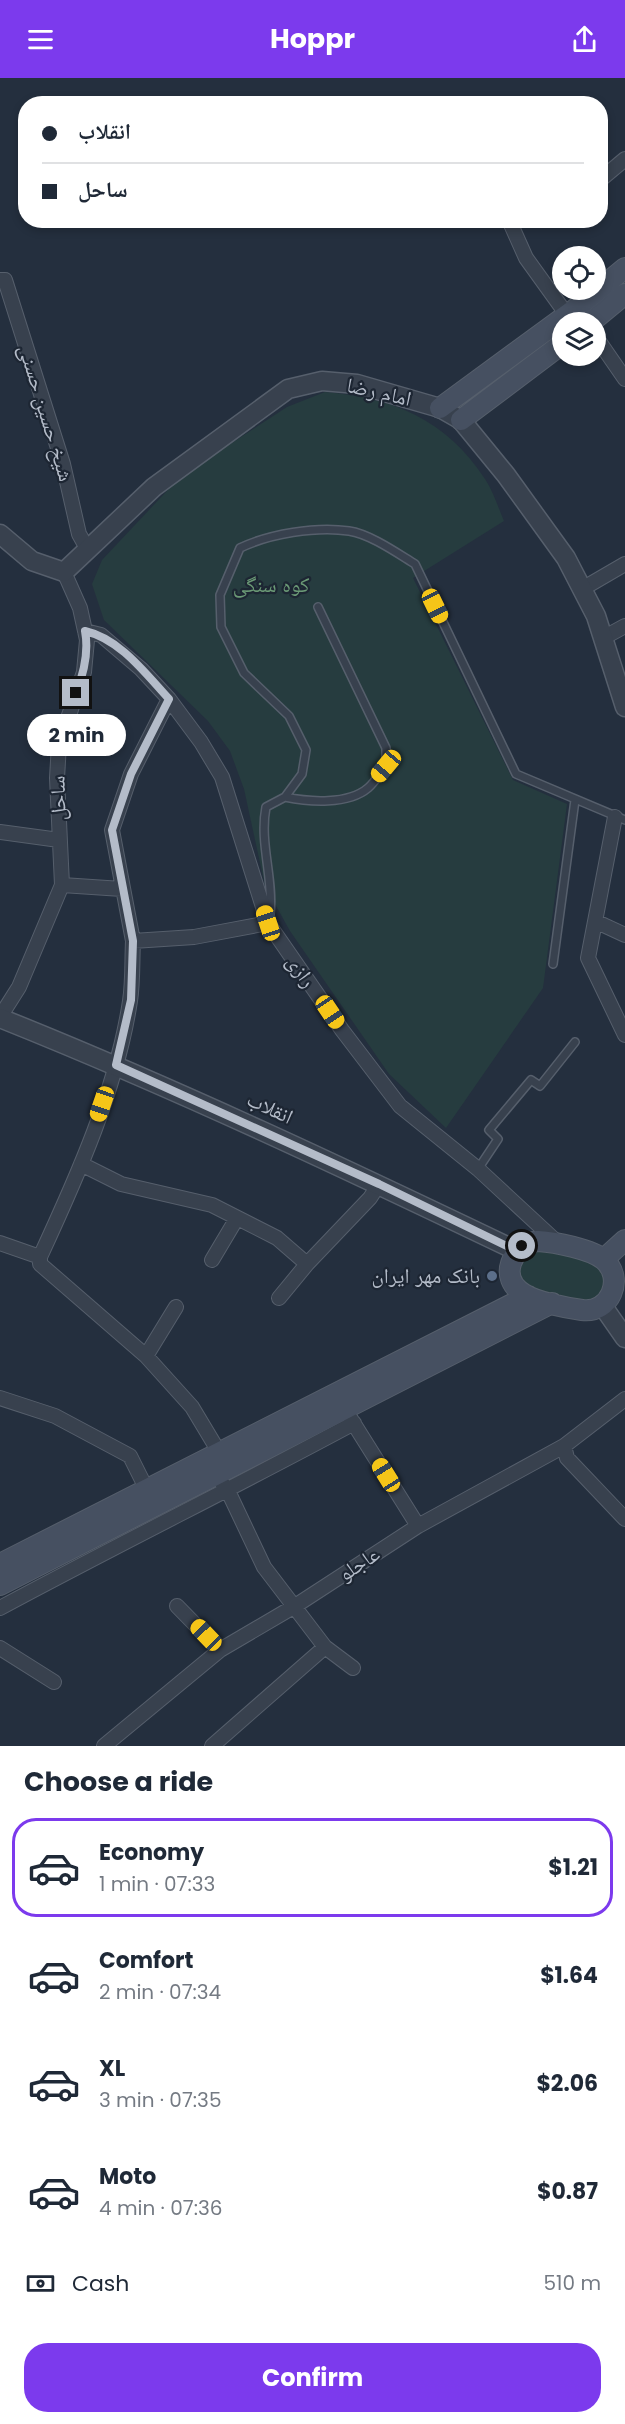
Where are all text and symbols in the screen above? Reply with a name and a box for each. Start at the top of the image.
text: Hoppr [270,20,355,57]
icon: menu [24,23,57,56]
icon: share [568,23,601,56]
text: انقلاب [78,116,131,147]
text: ساحل [78,174,128,205]
map controls [552,246,606,366]
button: locate [552,246,606,300]
button: layers [552,312,606,366]
street label: شیخ حسین حسنی [12,341,81,485]
street label: امام رضا [344,370,414,413]
park label: کوه سنگی [233,570,310,599]
car [419,586,451,626]
route end [62,679,89,706]
callout: 2 min [26,714,125,756]
text: 2 min [48,721,105,749]
car [368,746,404,786]
street label: ساحل [43,775,72,821]
car [254,903,282,943]
street label: رازی [280,948,323,993]
car [312,992,348,1032]
car [88,1084,116,1124]
street label: انقلاب [242,1084,298,1131]
route start [508,1232,535,1259]
place label: بانک مهر ایران [372,1261,480,1290]
marker: بانک مهر ایران [485,1269,499,1283]
car [369,1455,403,1495]
street label: عاجلو [332,1539,386,1588]
car [187,1616,225,1654]
text: Choose a ride [24,1763,213,1800]
text: Economy [99,1837,204,1868]
icon: car [27,1841,81,1895]
text: $1.21 [548,1852,598,1883]
text: 1 min · 07:33 [99,1870,215,1898]
text: Comfort [99,1945,193,1976]
icon: car [27,1949,81,2003]
text: $1.64 [540,1960,598,1991]
text: 2 min · 07:34 [99,1978,221,2006]
text: XL [99,2053,125,2084]
icon: car [27,2057,81,2111]
text: $2.06 [536,2068,598,2099]
text: 3 min · 07:35 [99,2086,221,2114]
text: Moto [99,2161,156,2192]
icon: car [27,2165,81,2219]
text: $0.87 [537,2176,598,2207]
text: 4 min · 07:36 [99,2194,222,2222]
icon: cash [24,2267,57,2300]
text: Cash [72,2268,129,2299]
text: 510 m [544,2269,601,2297]
button: Confirm [24,2343,601,2412]

